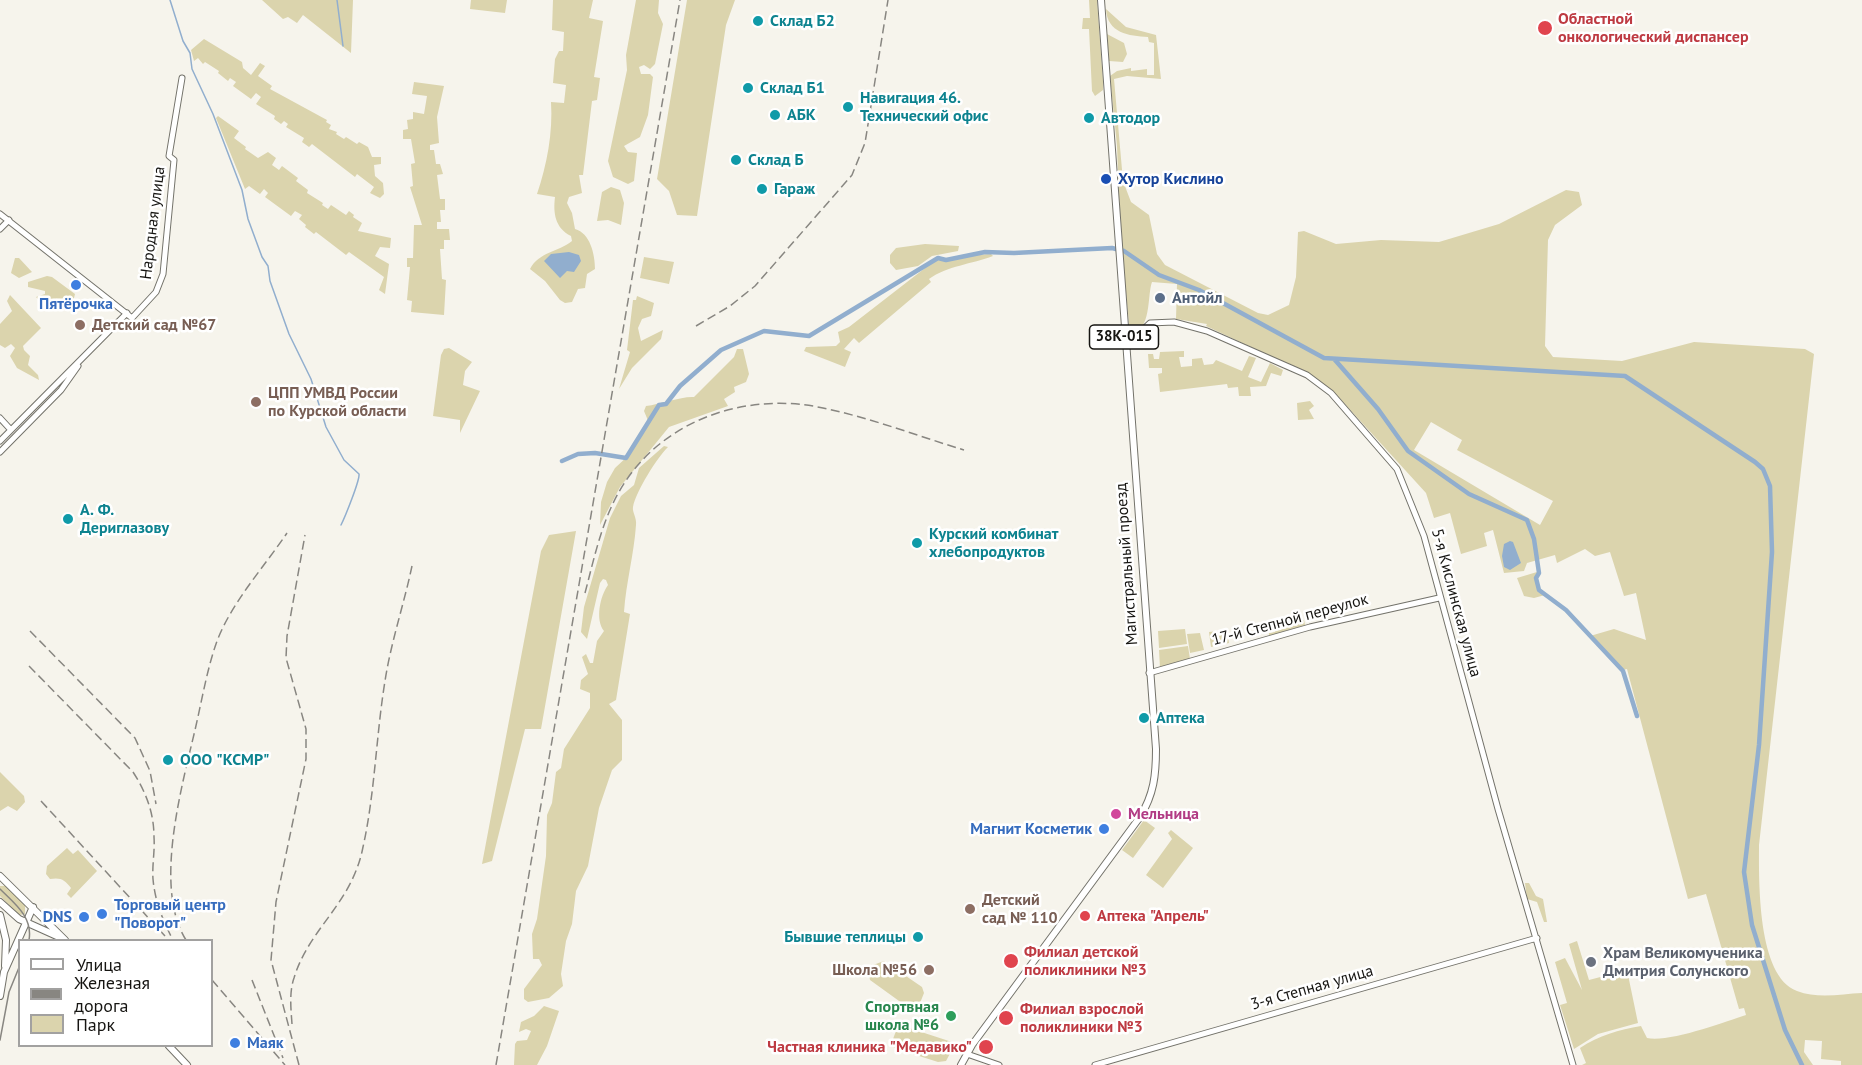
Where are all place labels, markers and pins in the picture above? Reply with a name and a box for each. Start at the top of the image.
place label: Областной онкологический диспансер [1558,9,1749,47]
place label: Склад Б2 [770,11,835,31]
marker: Склад Б2 [751,14,765,28]
marker: Областной онкологический диспансер [1536,19,1554,37]
place label: Склад Б1 [760,78,825,98]
marker: Склад Б1 [741,81,755,95]
place label: Навигация 46. Технический офис [860,88,989,126]
marker: Навигация 46. Технический офис [841,100,855,114]
place label: АБК [787,105,816,125]
marker: АБК [768,108,782,122]
place label: Автодор [1101,108,1160,128]
marker: Автодор [1082,111,1096,125]
place label: Склад Б [748,150,804,170]
marker: Склад Б [729,153,743,167]
place label: Хутор Кислино [1118,169,1224,189]
marker: Хутор Кислино [1099,172,1113,186]
place label: Гараж [774,179,815,199]
marker: Гараж [755,182,769,196]
marker: Пятёрочка [69,278,83,292]
place label: Антойл [1172,288,1222,308]
marker: Антойл [1153,291,1167,305]
place label: Пятёрочка [39,294,113,314]
place label: Детский сад №67 [92,315,216,335]
marker: Детский сад №67 [73,318,87,332]
place label: ЦПП УМВД России по Курской области [268,383,407,421]
marker: ЦПП УМВД России по Курской области [249,395,263,409]
place label: А. Ф. Дериглазову [80,500,169,538]
marker: А. Ф. Дериглазову [61,512,75,526]
place label: Курский комбинат хлебопродуктов [929,524,1058,562]
marker: Курский комбинат хлебопродуктов [910,536,924,550]
place label: Аптека [1156,708,1205,728]
marker: Аптека [1137,711,1151,725]
place label: ООО "КСМР" [180,750,269,770]
marker: ООО "КСМР" [161,753,175,767]
place label: Мельница [1128,804,1199,824]
marker: Мельница [1109,807,1123,821]
place label: Магнит Косметик [970,819,1092,839]
marker: Магнит Косметик [1097,822,1111,836]
place label: Детский сад № 110 [982,890,1058,928]
place label: Торговый центр "Поворот" [114,895,226,933]
marker: Детский сад № 110 [963,902,977,916]
place label: Аптека "Апрель" [1097,906,1209,926]
place label: DNS [43,907,72,927]
marker: Торговый центр "Поворот" [95,907,109,921]
marker: Аптека "Апрель" [1078,909,1092,923]
marker: DNS [77,910,91,924]
place label: Бывшие теплицы [784,927,906,947]
marker: Бывшие теплицы [911,930,925,944]
place label: Филиал детской поликлиники №3 [1024,942,1147,980]
place label: Храм Великомученика Дмитрия Солунского [1603,943,1763,981]
marker: Филиал детской поликлиники №3 [1002,952,1020,970]
marker: Храм Великомученика Дмитрия Солунского [1584,955,1598,969]
place label: Школа №56 [832,960,917,980]
marker: Школа №56 [922,963,936,977]
place label: Спортвная школа №6 [865,997,939,1035]
place label: Филиал взрослой поликлиники №3 [1020,999,1144,1037]
marker: Спортвная школа №6 [944,1009,958,1023]
marker: Филиал взрослой поликлиники №3 [997,1009,1015,1027]
place label: Маяк [247,1033,284,1053]
marker: Маяк [228,1036,242,1050]
place label: Частная клиника "Медавико" [767,1037,972,1057]
marker: Частная клиника "Медавико" [977,1038,995,1056]

